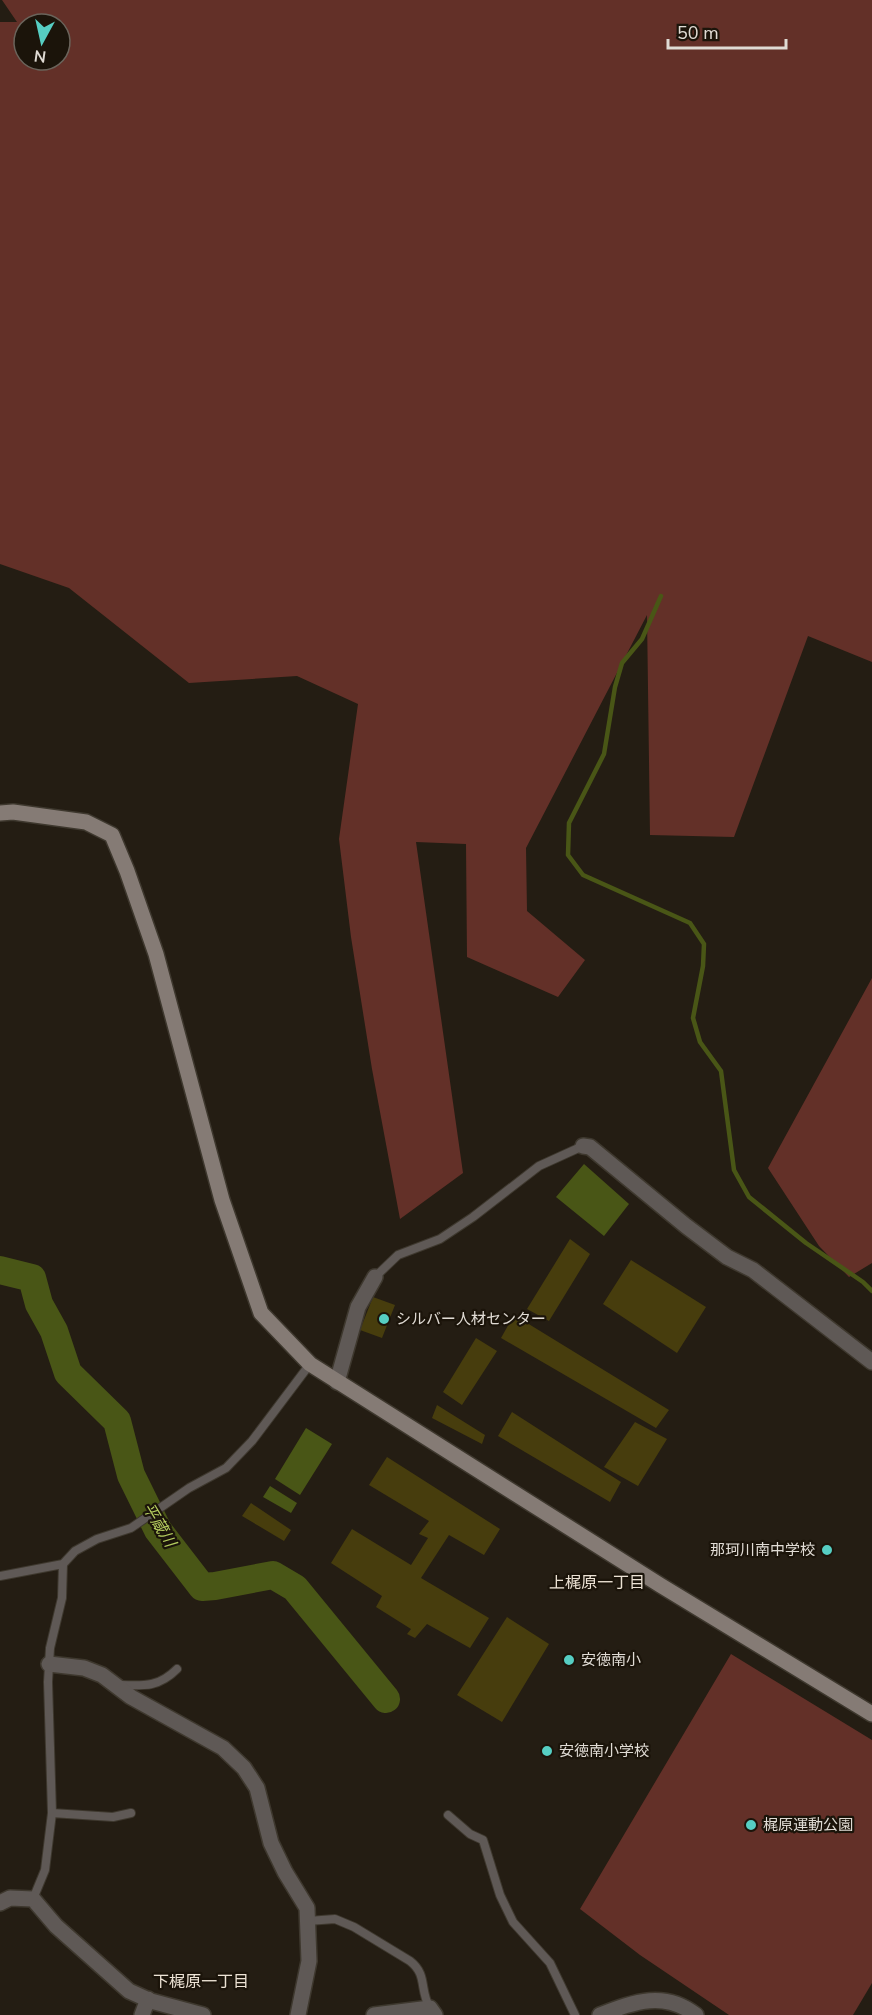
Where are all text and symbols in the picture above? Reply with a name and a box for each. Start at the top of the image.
north arrow [12,12,72,72]
scale bar [668,12,786,50]
text: 50 m [677,21,719,45]
text: N [33,44,48,68]
place label: シルバー人材センター [396,1309,546,1329]
marker: シルバー人材センター [377,1312,391,1326]
water label: 平蔵川 [137,1499,182,1553]
place label: 那珂川南中学校 [710,1540,815,1560]
marker: 那珂川南中学校 [820,1543,834,1557]
district label: 上梶原一丁目 [549,1572,645,1594]
place label: 安徳南小 [581,1650,641,1670]
marker: 安徳南小 [562,1653,576,1667]
place label: 安徳南小学校 [559,1741,649,1761]
marker: 安徳南小学校 [540,1744,554,1758]
place label: 梶原運動公園 [763,1815,853,1835]
marker: 梶原運動公園 [744,1818,758,1832]
district label: 下梶原一丁目 [153,1971,249,1993]

